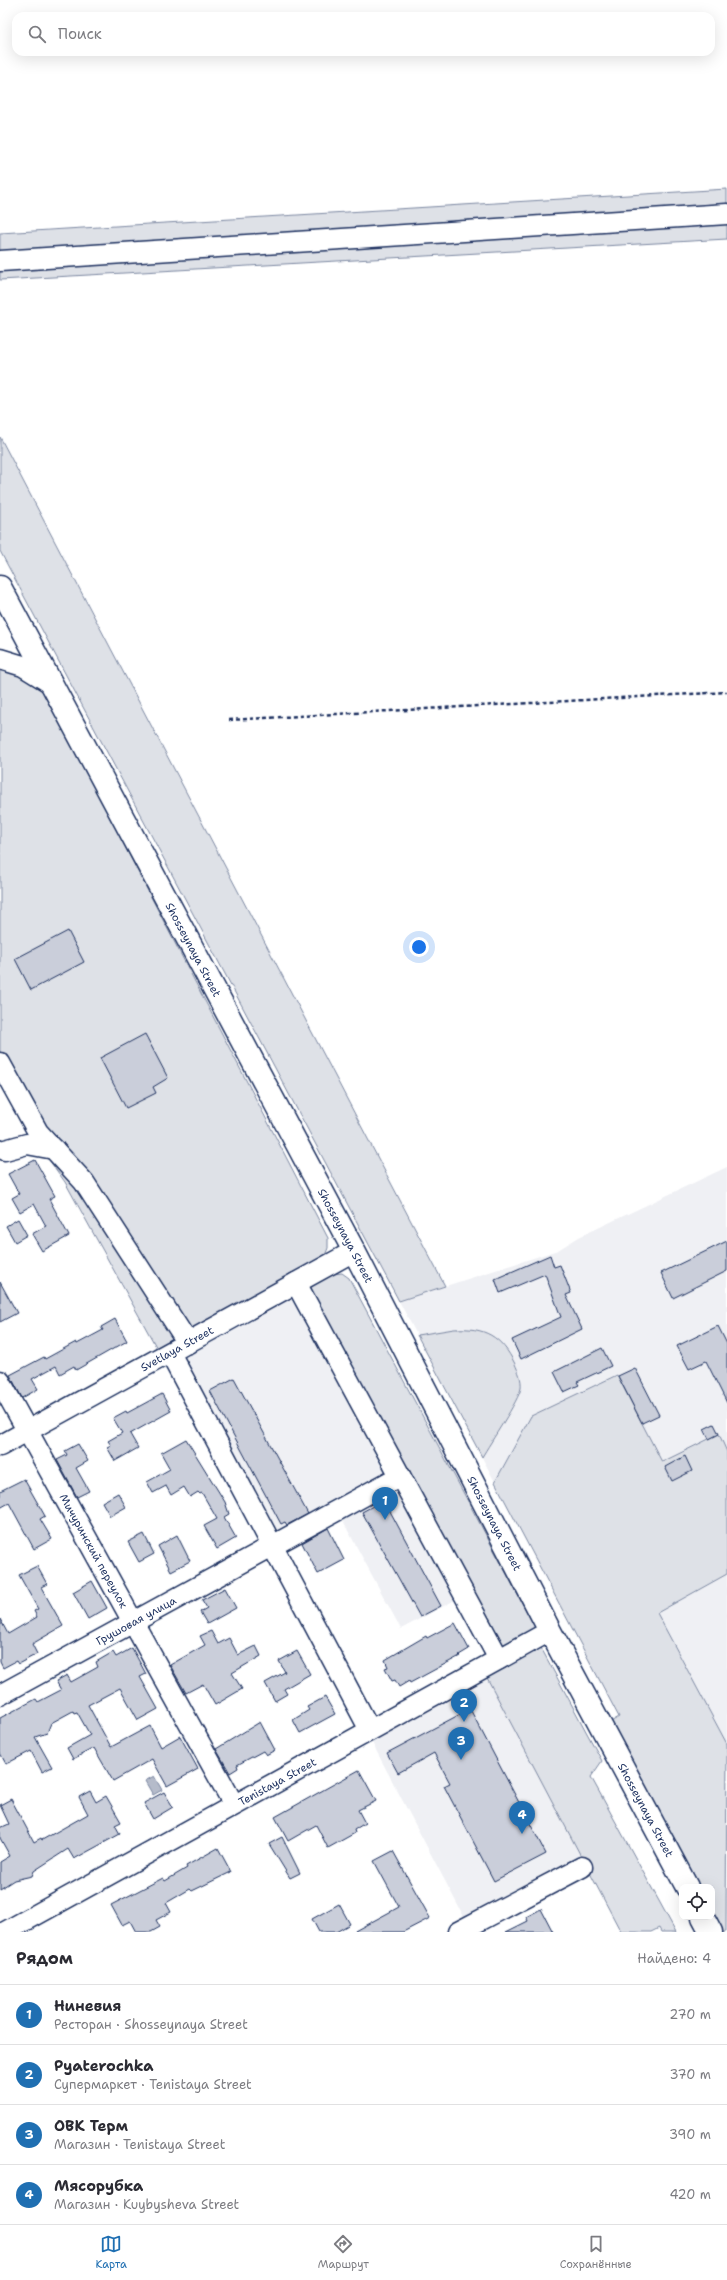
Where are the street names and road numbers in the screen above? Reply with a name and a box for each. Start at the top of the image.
street label: Shosseynaya Street [162,900,225,1000]
street label: Shosseynaya Street [315,1186,377,1286]
street label: Svetlaya Street [138,1322,216,1375]
street label: Shosseynaya Street [464,1473,525,1574]
street label: Мичуринский переулок [56,1491,131,1611]
street label: Грушовая улица [93,1593,179,1649]
street label: Tenistaya Street [236,1754,319,1809]
street label: Shosseynaya Street [614,1760,677,1860]

